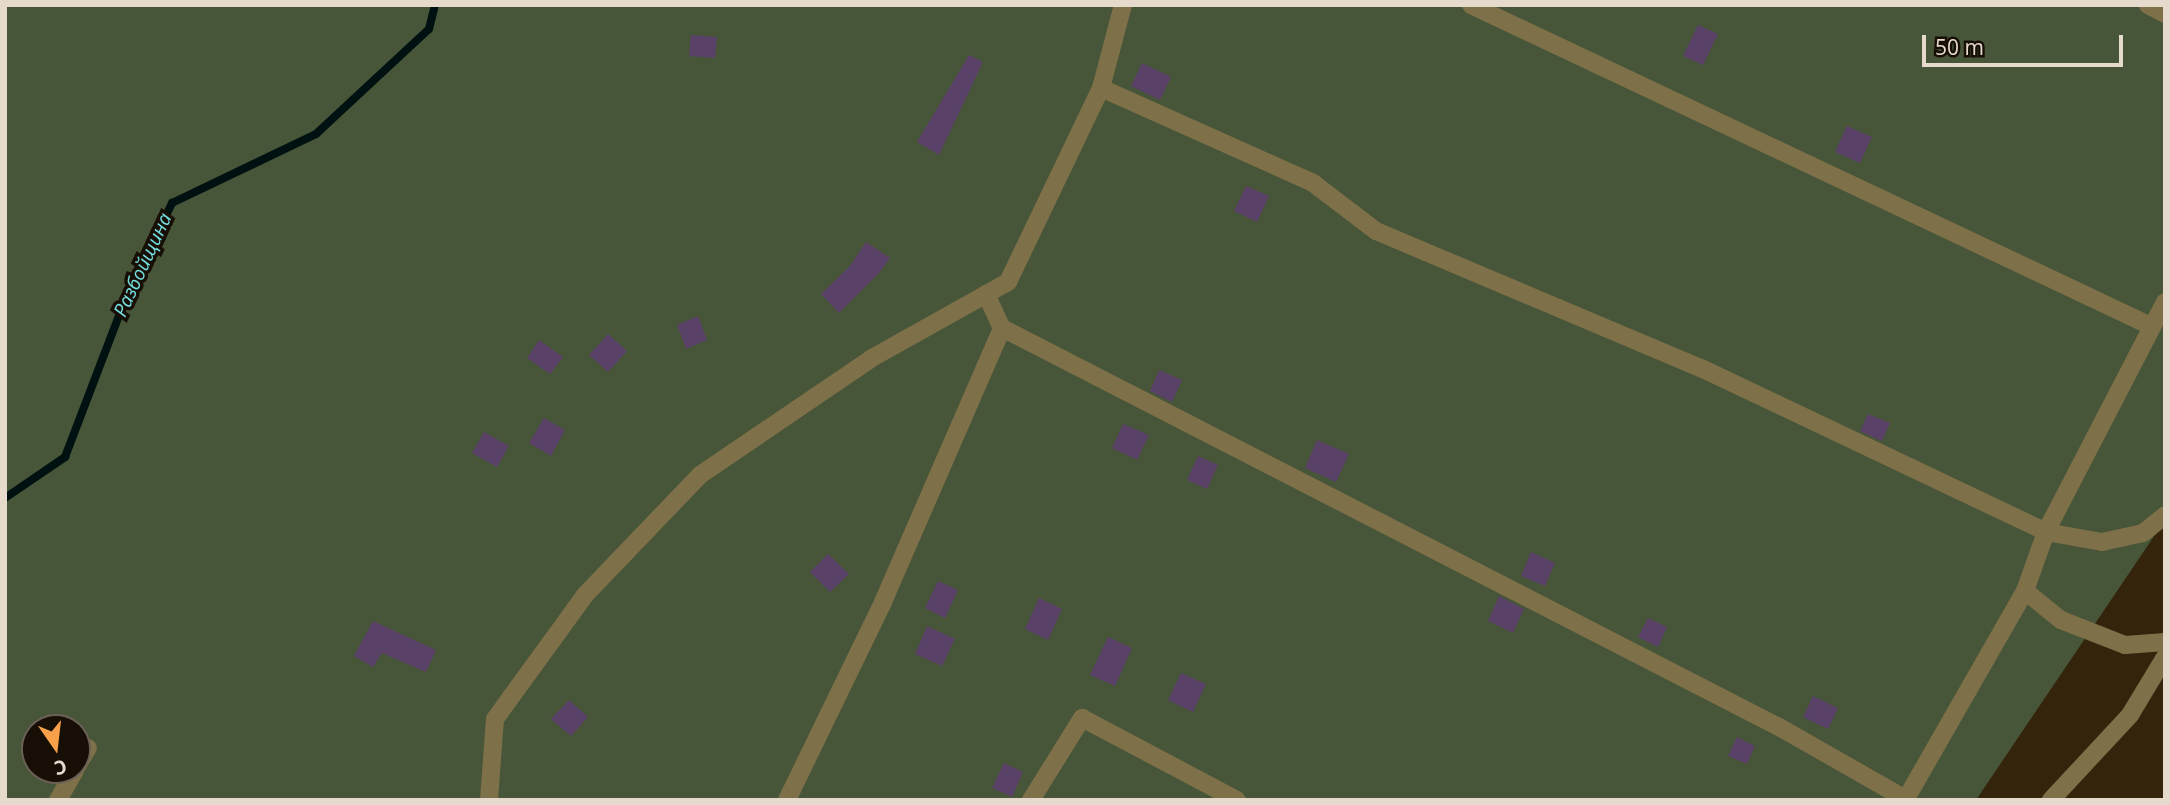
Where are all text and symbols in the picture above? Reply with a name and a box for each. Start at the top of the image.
scale bar [1925,21,2126,65]
text: 50 m [1935,33,1984,61]
water label: Разбойщина [109,210,177,320]
north arrow [21,714,91,784]
text: С [52,753,70,782]

